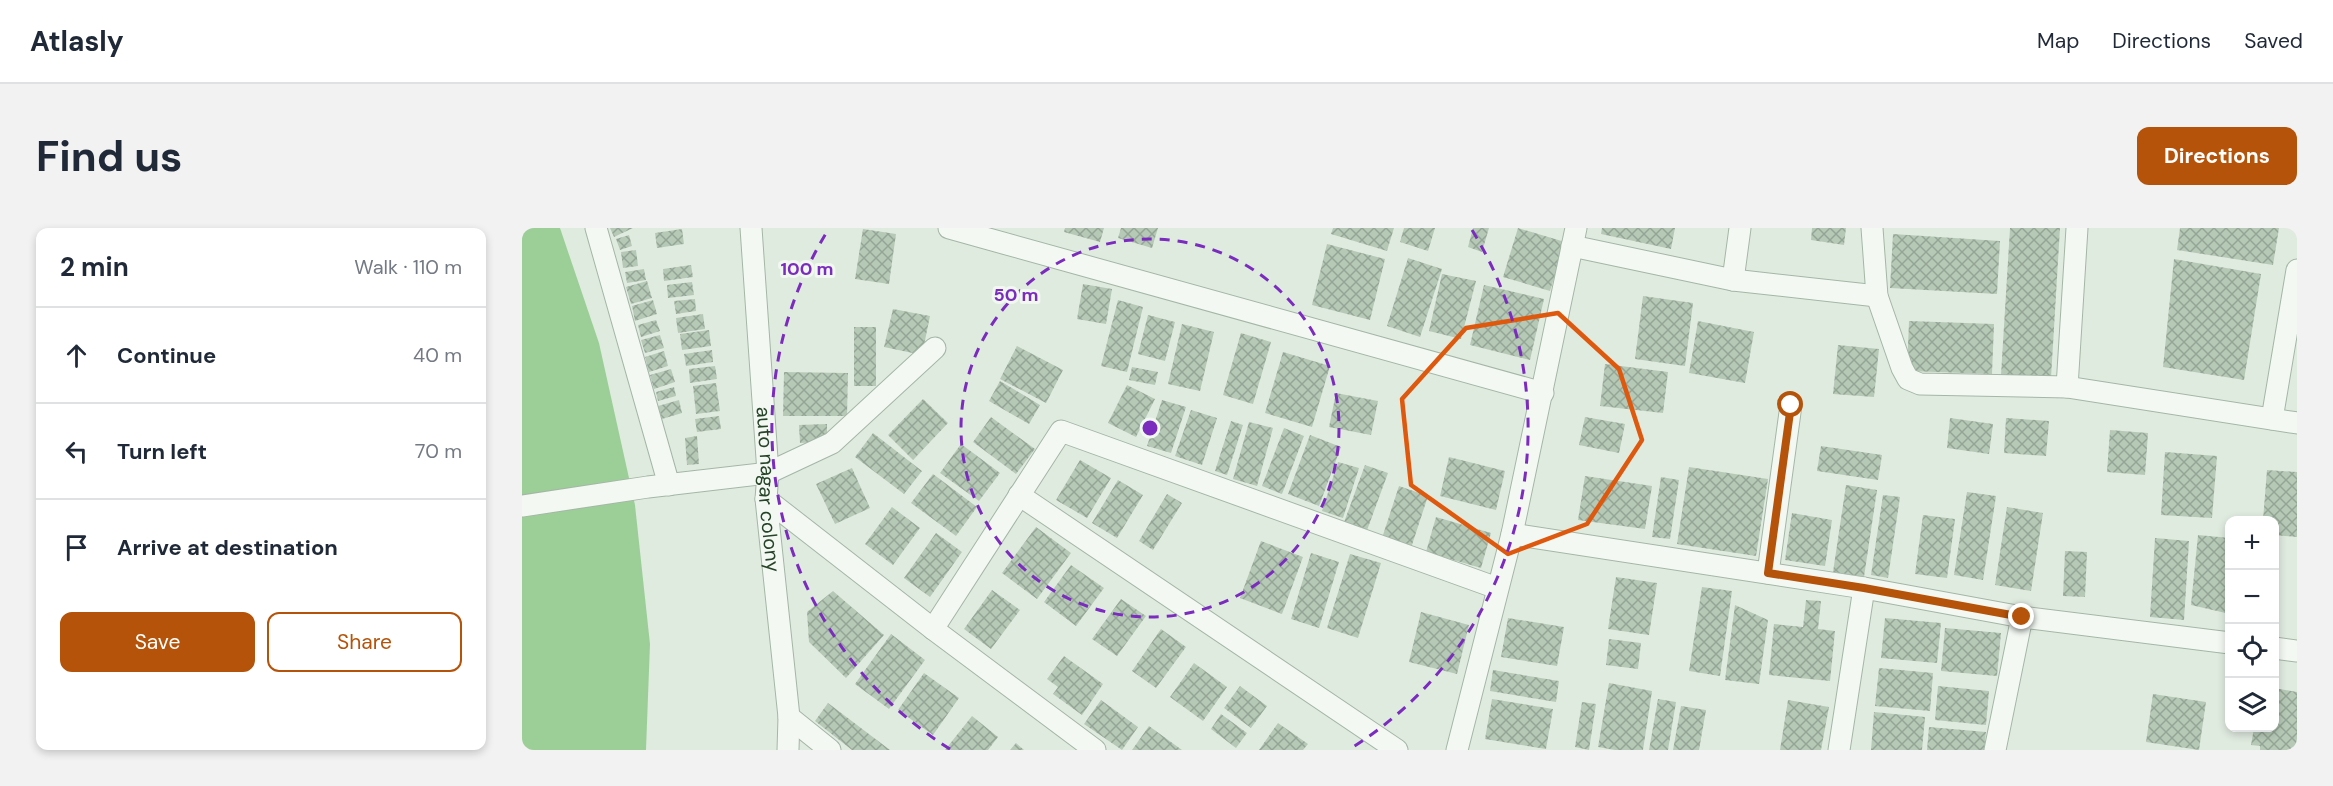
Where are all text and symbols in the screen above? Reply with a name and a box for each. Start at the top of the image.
text: Atlasly [30,23,124,60]
text: Map [2037,27,2079,55]
text: Directions [2112,27,2211,55]
text: Saved [2244,27,2303,55]
button: Directions [2137,127,2297,185]
text: Find us [36,129,182,184]
text: 2 min [60,250,129,284]
text: Walk · 110 m [354,254,462,280]
text: 100 m [780,257,834,281]
text: 50 m [993,283,1039,307]
icon: ahead [60,339,93,372]
text: Continue [117,341,216,370]
text: 40 m [413,342,462,368]
route start [1777,391,1803,417]
street label: auto nagar colony [750,406,787,573]
centre of rings [1140,418,1160,438]
icon: left [60,435,93,468]
text: Turn left [117,437,207,466]
text: 70 m [415,438,462,464]
map controls [2225,516,2279,732]
button: + [2225,516,2279,570]
icon: arrive [60,531,93,564]
text: Arrive at destination [117,533,338,562]
button: − [2225,570,2279,624]
route end [2008,603,2034,629]
button: Save [60,612,255,672]
button: Share [267,612,462,672]
button: locate [2225,624,2279,678]
button: layers [2225,678,2279,732]

